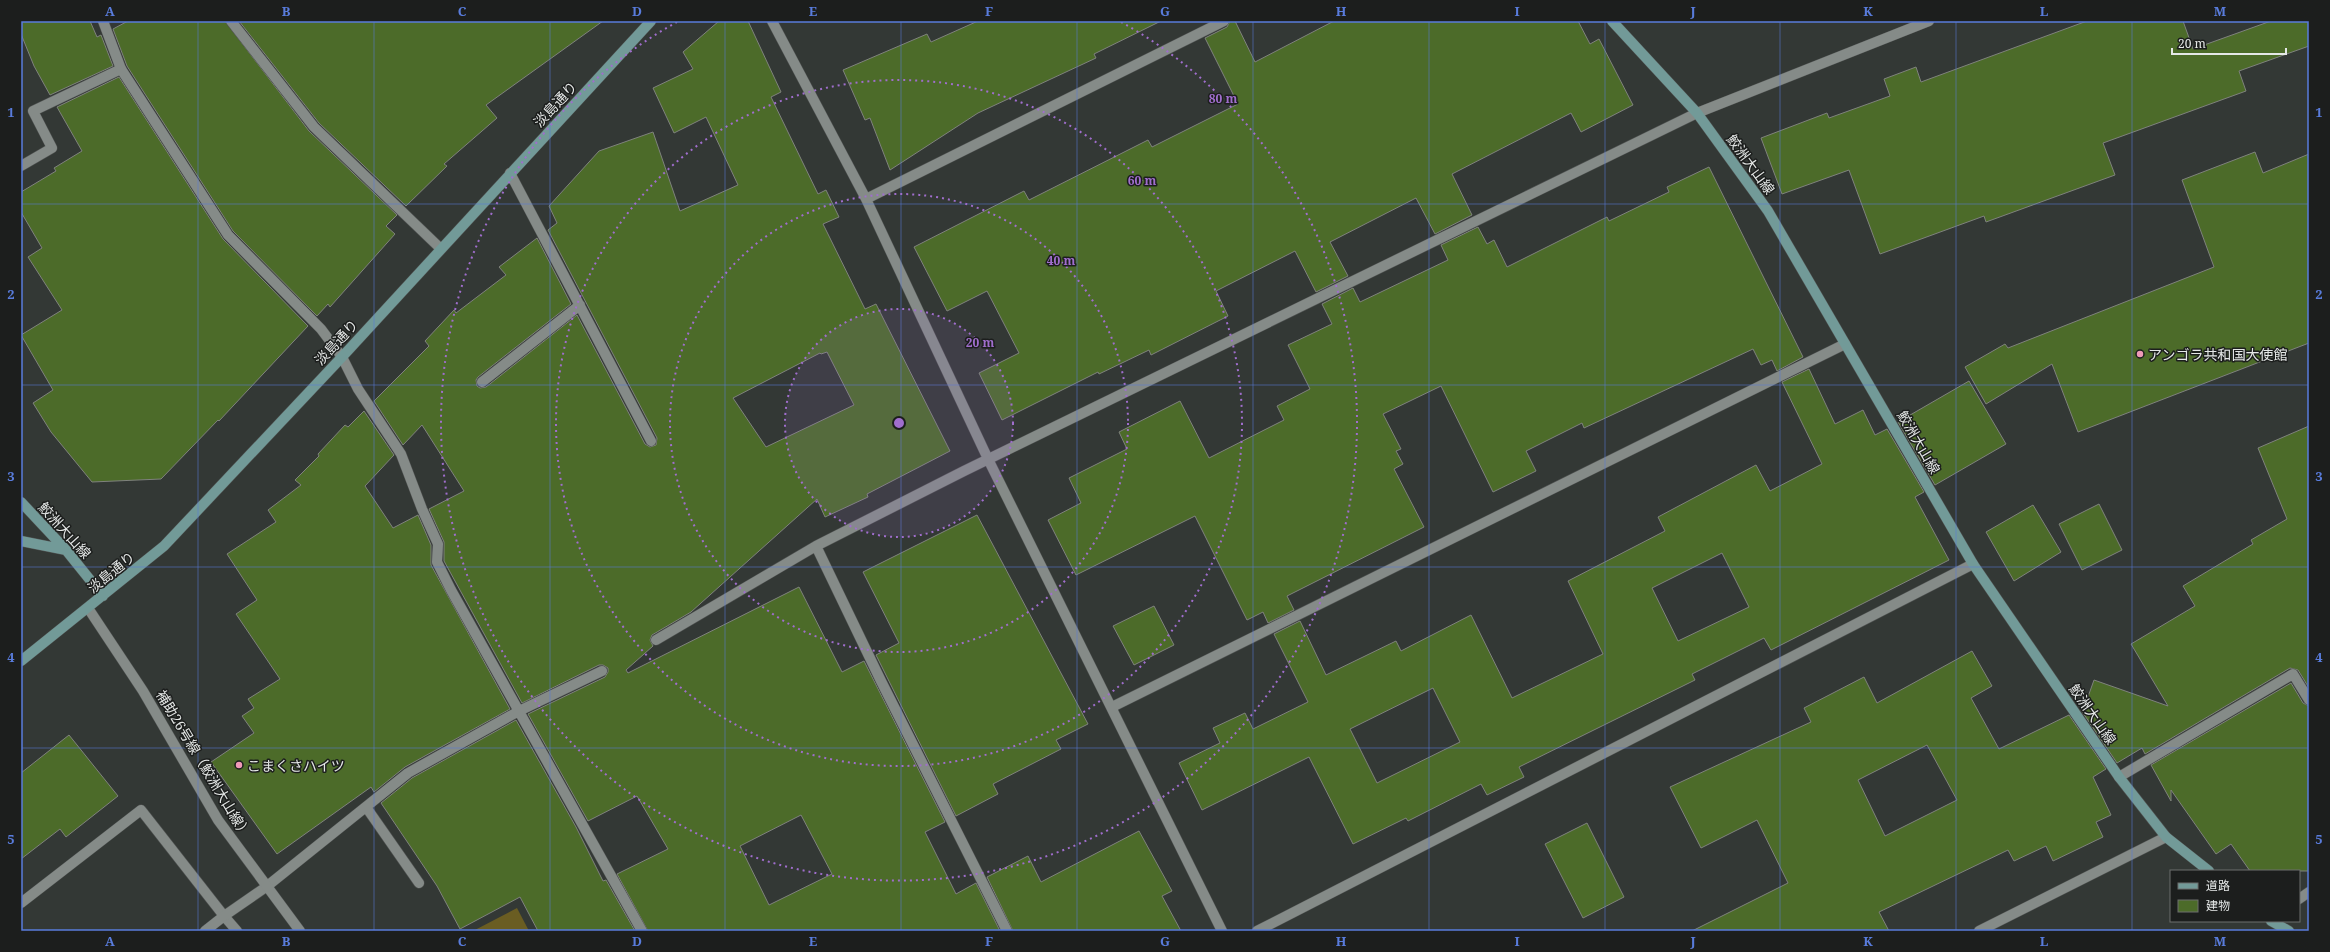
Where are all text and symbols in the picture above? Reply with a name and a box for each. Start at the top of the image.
text: A [105,2,115,20]
text: B [282,2,291,20]
text: C [458,2,467,20]
text: D [632,2,642,20]
text: E [809,2,818,20]
text: F [985,2,993,20]
text: G [1160,2,1170,20]
text: H [1336,2,1347,20]
text: I [1514,2,1520,20]
text: J [1689,2,1696,20]
text: K [1863,2,1873,20]
text: L [2040,2,2049,20]
text: M [2214,2,2227,20]
scale bar [2172,30,2286,56]
text: 20 m [2178,35,2206,52]
street label: 淡島通り [529,77,581,131]
text: 80 m [1209,90,1237,107]
text: 1 [7,103,15,121]
text: 1 [2315,103,2323,121]
street label: 鮫洲大山線 [1723,130,1779,198]
text: 60 m [1128,172,1156,189]
text: 40 m [1047,252,1075,269]
text: 2 [7,285,15,303]
text: 2 [2315,285,2323,303]
street label: 淡島通り [310,315,362,369]
text: 20 m [966,334,994,351]
place label: アンゴラ共和国大使館 [2148,345,2287,364]
marker: アンゴラ共和国大使館 [2135,349,2145,359]
street label: 鮫洲大山線 [1893,407,1945,477]
centre of rings [892,416,906,430]
text: 3 [7,467,15,485]
text: 3 [2315,467,2323,485]
street label: 鮫洲大山線 [35,498,95,562]
street label: 淡島通り [83,547,139,597]
text: 4 [7,648,15,666]
text: 4 [2315,648,2323,666]
street label: 鮫洲大山線 [2065,680,2121,748]
street label: 補助26号線（鮫洲大山線） [152,686,256,842]
place label: こまくさハイツ [247,756,345,775]
marker: こまくさハイツ [234,760,244,770]
text: 5 [7,830,15,848]
text: 5 [2315,830,2323,848]
legend [2170,870,2300,922]
text: 道路 [2206,877,2230,894]
text: 建物 [2206,897,2230,914]
text: A [105,932,115,950]
text: B [282,932,291,950]
text: C [458,932,467,950]
text: D [632,932,642,950]
text: E [809,932,818,950]
text: F [985,932,993,950]
text: G [1160,932,1170,950]
text: H [1336,932,1347,950]
text: I [1514,932,1520,950]
text: J [1689,932,1696,950]
text: K [1863,932,1873,950]
text: L [2040,932,2049,950]
text: M [2214,932,2227,950]

